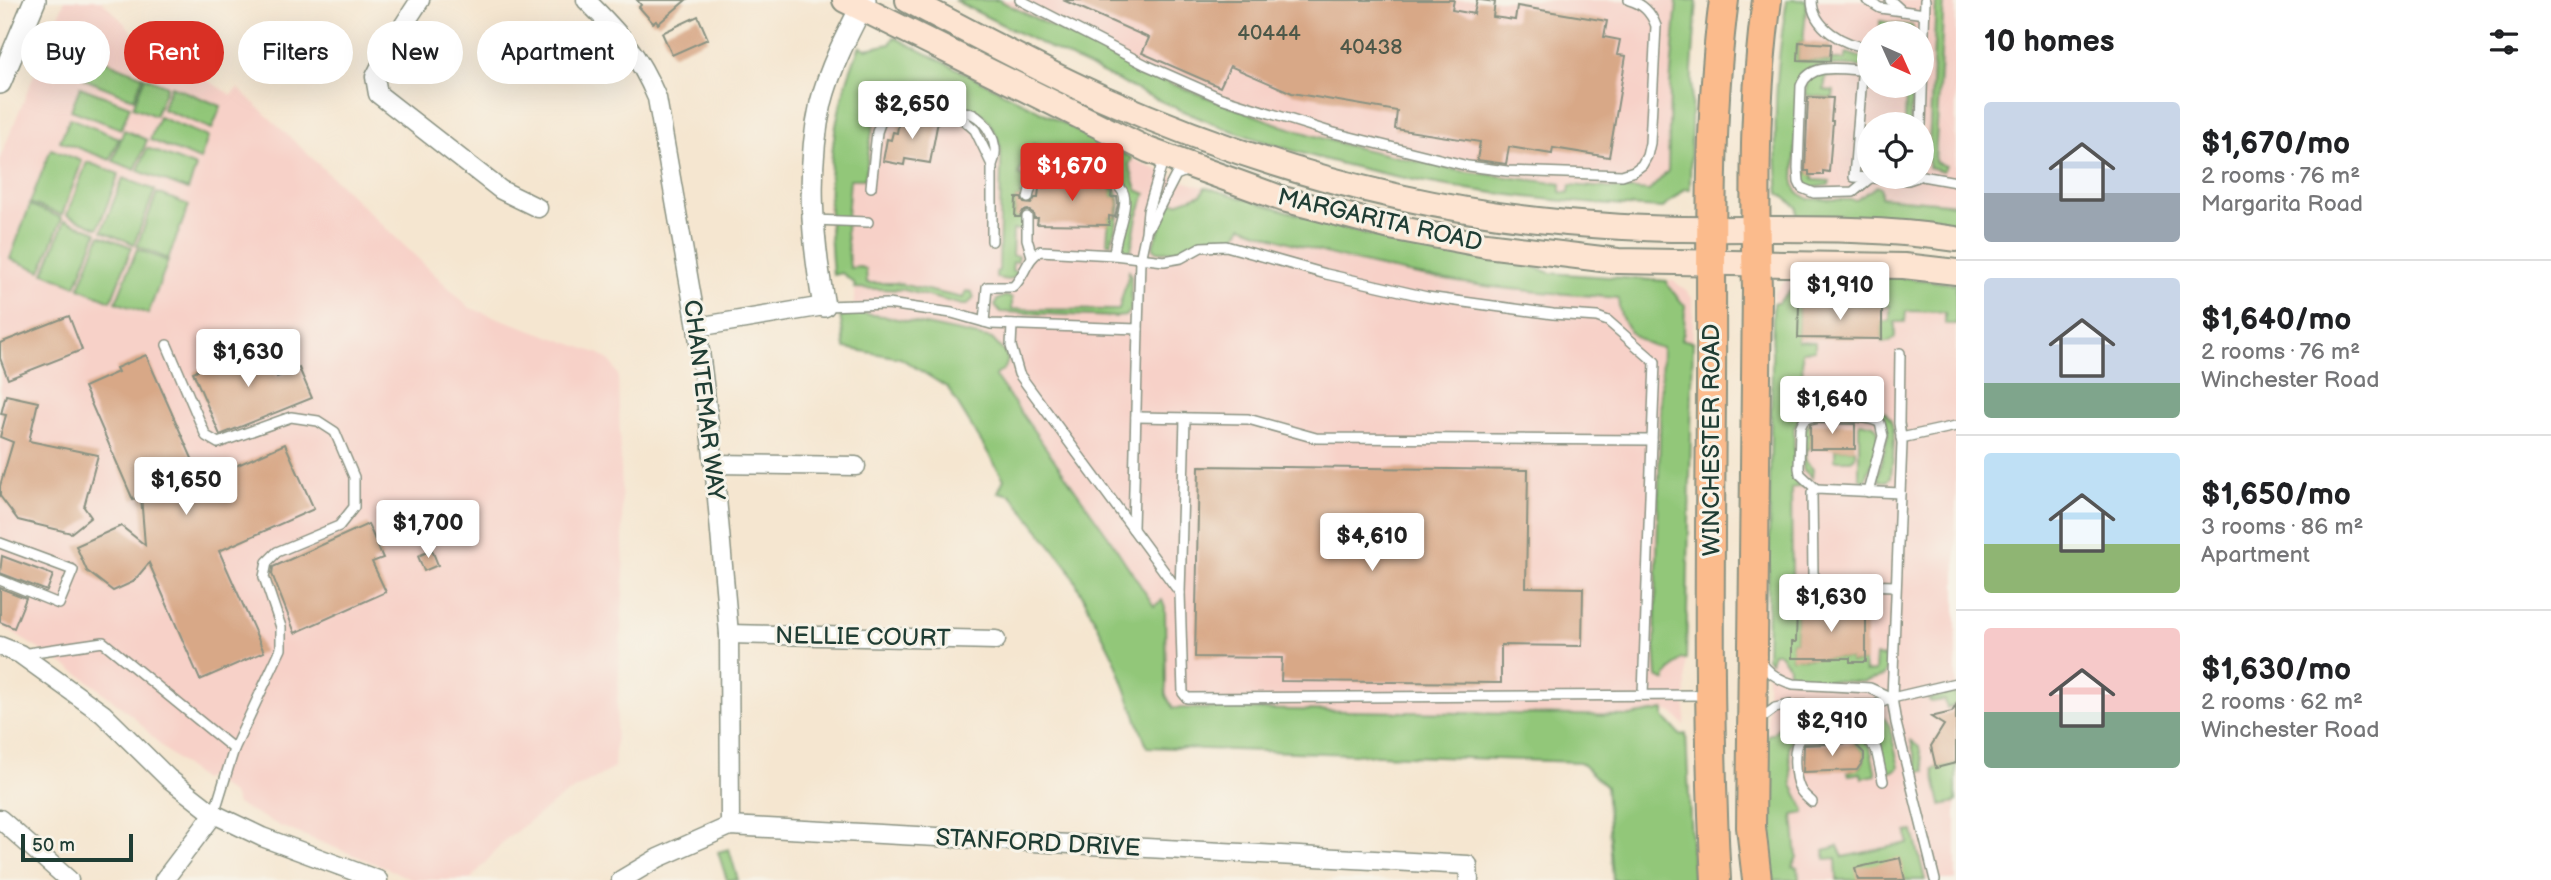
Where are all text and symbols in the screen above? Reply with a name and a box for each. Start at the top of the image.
chip: Buy [21,21,110,84]
chip: Rent [124,21,224,84]
chip: Filters [238,21,353,84]
chip: New [367,21,463,84]
chip: Apartment [477,21,638,84]
house number: 40444 [1237,21,1301,46]
north arrow [1857,21,1934,98]
map controls [1857,21,1934,189]
icon: filters [2485,23,2523,61]
text: 10 homes [1984,24,2115,60]
house number: 40438 [1339,35,1403,60]
pin: $2,650 [855,82,969,141]
text: $2,650 [874,90,950,118]
button: locate [1857,112,1934,189]
text: $1,670/mo [2201,126,2350,162]
icon: home [2040,130,2124,214]
pin: $1,670 [1015,144,1129,203]
text: $1,670 [1037,152,1107,180]
text: 2 rooms · 76 m² [2201,162,2360,190]
street label: MARGARITA ROAD [1275,182,1485,258]
text: Margarita Road [2201,190,2363,218]
pin: $1,910 [1783,262,1897,322]
text: $1,910 [1806,271,1874,299]
street label: CHANTEMAR WAY [677,298,731,503]
text: $1,640/mo [2201,302,2351,338]
icon: home [2040,306,2124,390]
street label: WINCHESTER ROAD [1697,324,1726,556]
pin: $1,630 [191,330,305,389]
text: $1,630 [212,338,284,366]
text: 2 rooms · 76 m² [2201,338,2360,366]
text: Winchester Road [2201,366,2379,394]
pin: $1,640 [1775,376,1889,436]
text: $1,640 [1796,385,1868,413]
pin: $1,650 [129,458,243,517]
text: $1,650 [150,466,222,494]
text: $1,650/mo [2201,477,2351,513]
icon: home [2040,481,2124,565]
pin: $1,700 [371,500,485,560]
text: $1,700 [392,509,464,537]
text: 3 rooms · 86 m² [2201,513,2363,541]
pin: $4,610 [1315,514,1429,573]
text: $4,610 [1336,522,1408,550]
text: Apartment [2201,541,2310,569]
pin: $1,630 [1774,574,1888,634]
text: $1,630 [1795,583,1867,611]
street label: NELLIE COURT [775,621,952,653]
text: $1,630/mo [2201,652,2351,688]
icon: home [2040,656,2124,740]
text: 2 rooms · 62 m² [2201,688,2363,716]
pin: $2,910 [1775,698,1889,758]
text: $2,910 [1796,707,1868,735]
text: Winchester Road [2201,716,2379,744]
street label: STANFORD DRIVE [935,823,1141,863]
scale bar [21,831,133,863]
text: 50 m [32,834,75,857]

